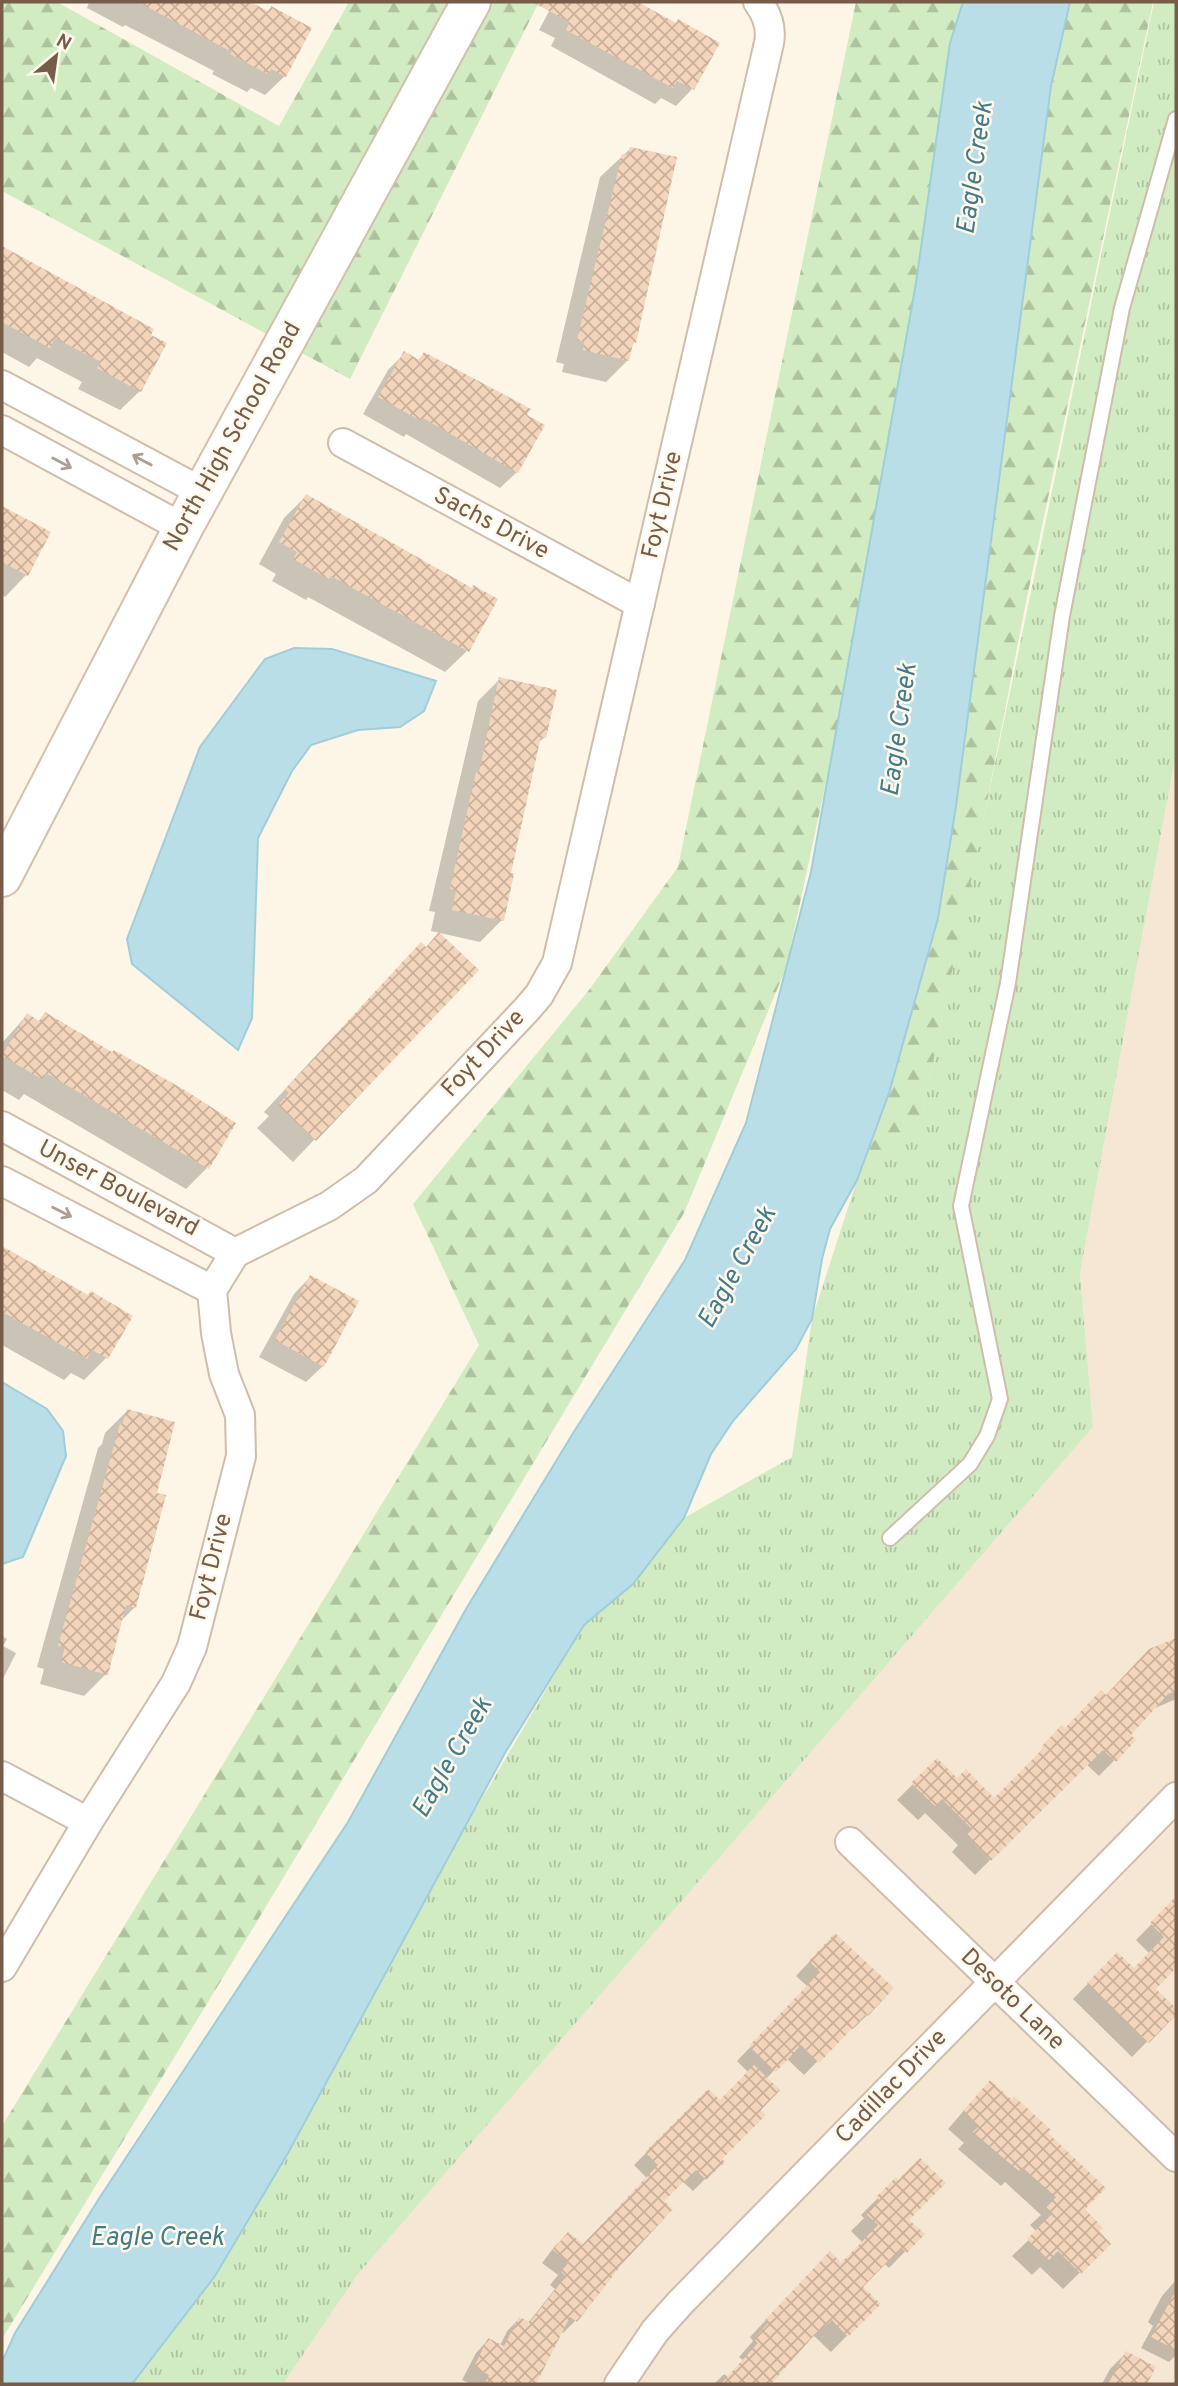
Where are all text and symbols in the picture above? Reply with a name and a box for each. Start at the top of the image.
north arrow [21,21,91,91]
text: N [51,29,75,57]
water label: Eagle Creek [950,99,1002,237]
street label: North High School Road [157,317,309,557]
street label: Foyt Drive [636,448,690,562]
one-way arrow [132,453,153,466]
one-way arrow [51,457,72,470]
street label: Sachs Drive [428,481,554,567]
water label: Eagle Creek [874,661,926,799]
street label: Foyt Drive [436,1004,532,1104]
street label: Unser Boulevard [32,1134,204,1244]
water label: Eagle Creek [691,1201,785,1335]
one-way arrow [51,1206,72,1219]
street label: Foyt Drive [184,1510,240,1624]
water label: Eagle Creek [405,1691,501,1824]
street label: Desoto Lane [953,1943,1071,2057]
street label: Cadillac Drive [830,2023,954,2151]
water label: Eagle Creek [90,2222,225,2255]

